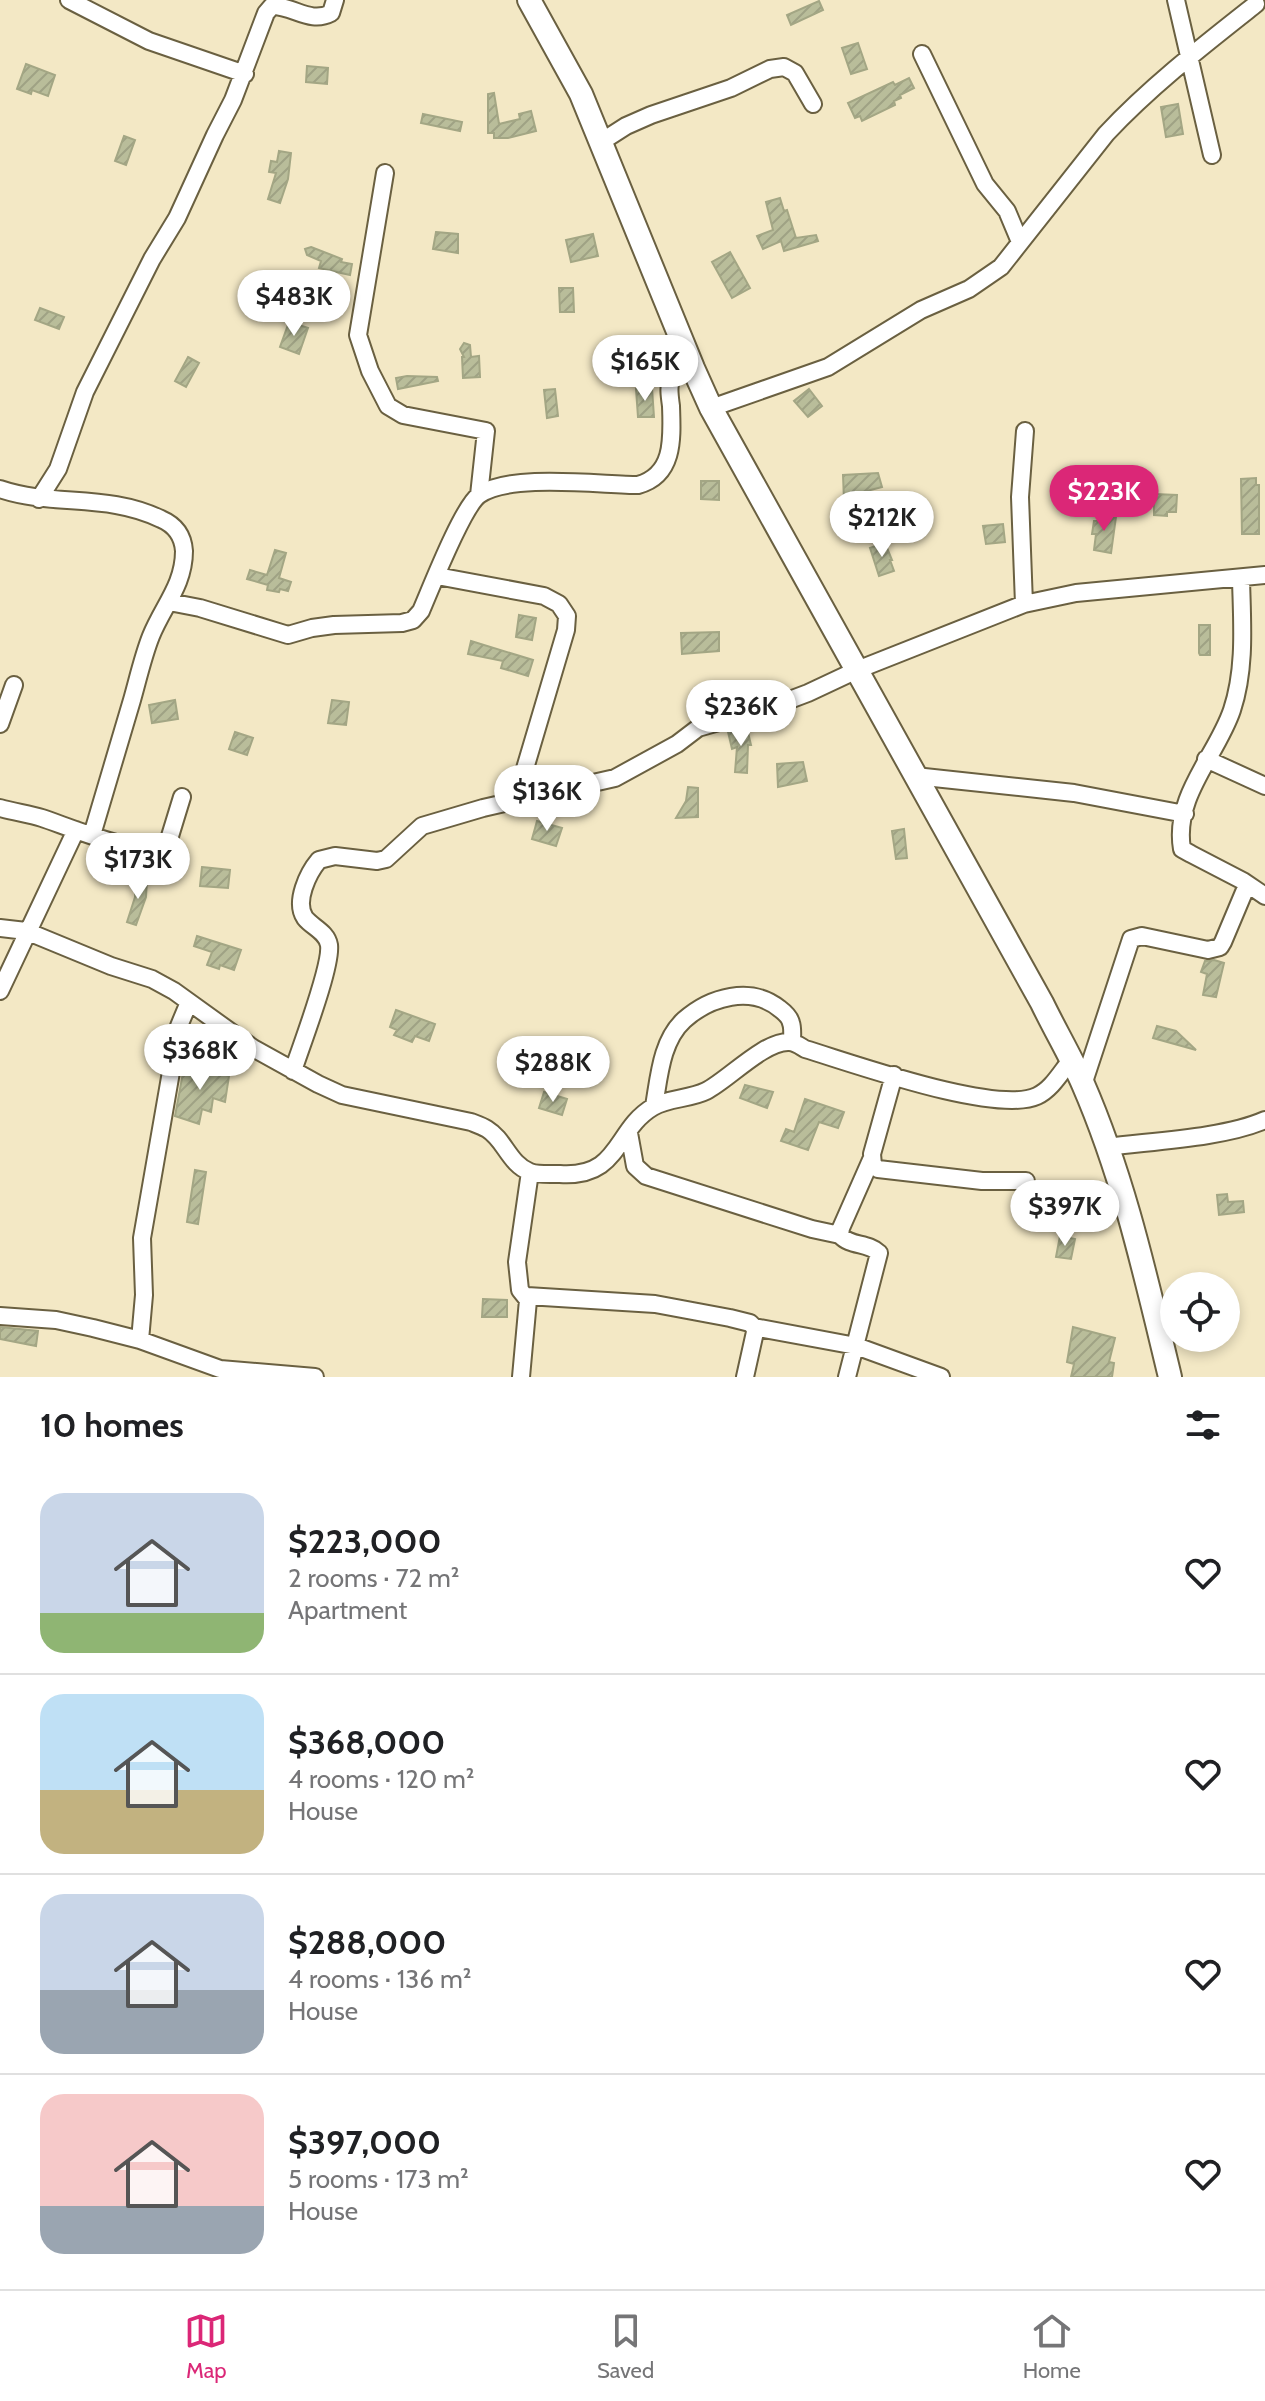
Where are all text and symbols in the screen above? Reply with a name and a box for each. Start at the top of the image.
pin: $483K [238,270,350,338]
text: $483K [255,280,333,312]
pin: $165K [589,335,701,403]
text: $165K [610,345,680,377]
pin: $223K [1048,465,1160,533]
text: $223K [1068,475,1140,507]
pin: $212K [826,491,938,559]
text: $212K [848,501,916,533]
pin: $236K [685,680,797,748]
text: $236K [704,690,778,722]
pin: $136K [491,765,603,833]
text: $136K [512,775,582,807]
pin: $173K [82,833,194,901]
text: $173K [104,843,172,875]
pin: $368K [144,1024,256,1092]
text: $368K [162,1034,238,1066]
pin: $288K [497,1036,609,1104]
text: $288K [515,1046,591,1078]
pin: $397K [1009,1180,1121,1248]
text: $397K [1028,1190,1102,1222]
map controls [1160,1272,1240,1352]
button: locate [1160,1272,1240,1352]
icon: filters [1181,1403,1225,1447]
text: 10 homes [40,1404,184,1446]
text: $223,000 [288,1520,442,1562]
icon: home [104,1525,200,1621]
icon: heart [1181,1551,1225,1595]
text: 2 rooms · 72 m² [288,1562,459,1594]
text: Apartment [288,1594,407,1626]
text: $368,000 [288,1721,445,1763]
icon: home [104,1726,200,1822]
icon: heart [1181,1752,1225,1796]
text: 4 rooms · 120 m² [288,1763,474,1795]
text: House [288,1795,358,1827]
text: $288,000 [288,1921,446,1963]
icon: home [104,1926,200,2022]
icon: heart [1181,1952,1225,1996]
text: 4 rooms · 136 m² [288,1963,471,1995]
text: House [288,1995,358,2027]
text: $397,000 [288,2121,441,2163]
icon: home [104,2126,200,2222]
icon: heart [1181,2152,1225,2196]
text: 5 rooms · 173 m² [288,2163,469,2195]
text: House [288,2195,358,2227]
tab: Map [184,2309,228,2384]
tab: Saved [597,2309,654,2384]
tab: Home [1023,2309,1081,2384]

